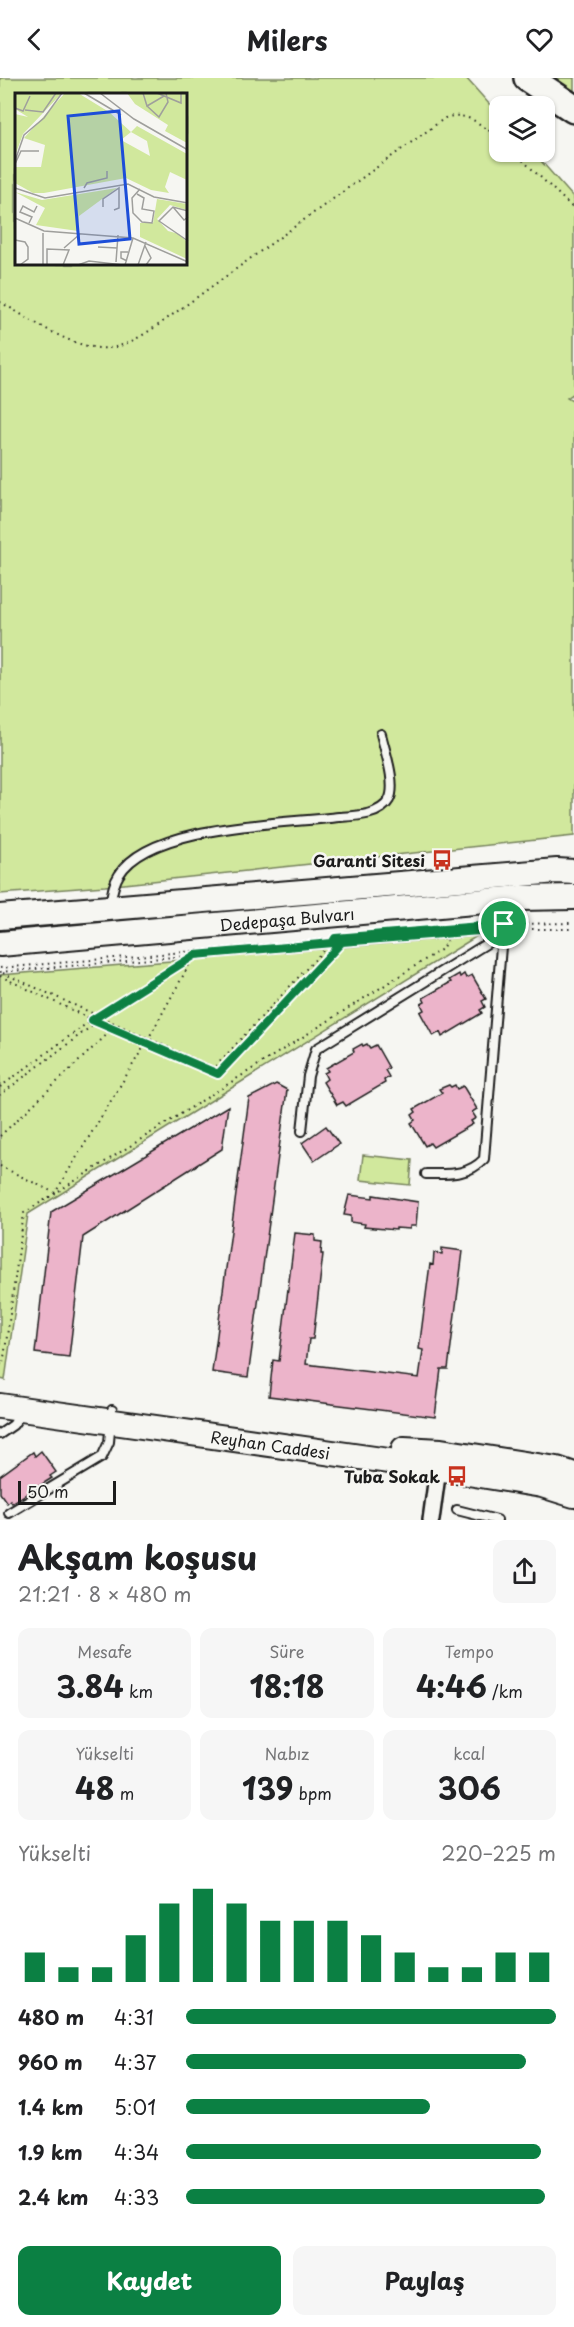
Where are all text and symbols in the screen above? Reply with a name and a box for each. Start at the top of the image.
text: Milers [246,19,328,60]
icon: back [18,23,51,56]
icon: heart [523,23,556,56]
inset map [15,93,188,266]
map controls [489,96,555,162]
button: layers [489,96,555,162]
place label: Garanti Sitesi [313,848,425,872]
bus stop icon: Garanti Sitesi [430,848,454,872]
pin [478,898,529,949]
street label: Dedepaşa Bulvarı [218,901,356,937]
icon: arrive [487,907,520,940]
street label: Reyhan Caddesi [209,1424,332,1465]
place label: Tuba Sokak [344,1464,440,1488]
bus stop icon: Tuba Sokak [445,1464,469,1488]
scale bar [18,1478,116,1506]
text: 50 m [27,1479,68,1503]
text: Akşam koşusu [18,1531,257,1581]
button: share [493,1540,556,1603]
text: 21:21 · 8 × 480 m [18,1579,191,1609]
text: Mesafe [77,1639,132,1663]
text: Süre [269,1639,305,1663]
text: Tempo [445,1639,494,1663]
text: 3.84 [56,1663,124,1708]
text: 18:18 [249,1663,325,1708]
text: 4:46 [416,1663,487,1708]
text: km [124,1679,153,1703]
text: /km [487,1679,523,1703]
text: Yükselti [75,1741,134,1765]
text: Nabız [265,1741,309,1765]
text: kcal [453,1741,485,1765]
text: 48 [75,1765,114,1810]
text: 139 [242,1765,294,1810]
text: 306 [438,1765,501,1810]
text: m [114,1781,134,1805]
text: bpm [294,1781,332,1805]
text: Yükselti [18,1838,91,1868]
text: 220–225 m [441,1838,556,1868]
text: 480 m [18,2002,84,2032]
text: 4:31 [114,2002,154,2032]
text: 960 m [18,2047,83,2077]
text: 4:37 [114,2047,156,2077]
text: 1.4 km [18,2092,84,2122]
text: 5:01 [114,2092,156,2122]
text: 1.9 km [18,2137,83,2167]
text: 4:34 [114,2137,159,2167]
text: 2.4 km [18,2182,88,2212]
text: 4:33 [114,2182,159,2212]
button: Kaydet [18,2246,281,2315]
button: Paylaş [293,2246,556,2315]

